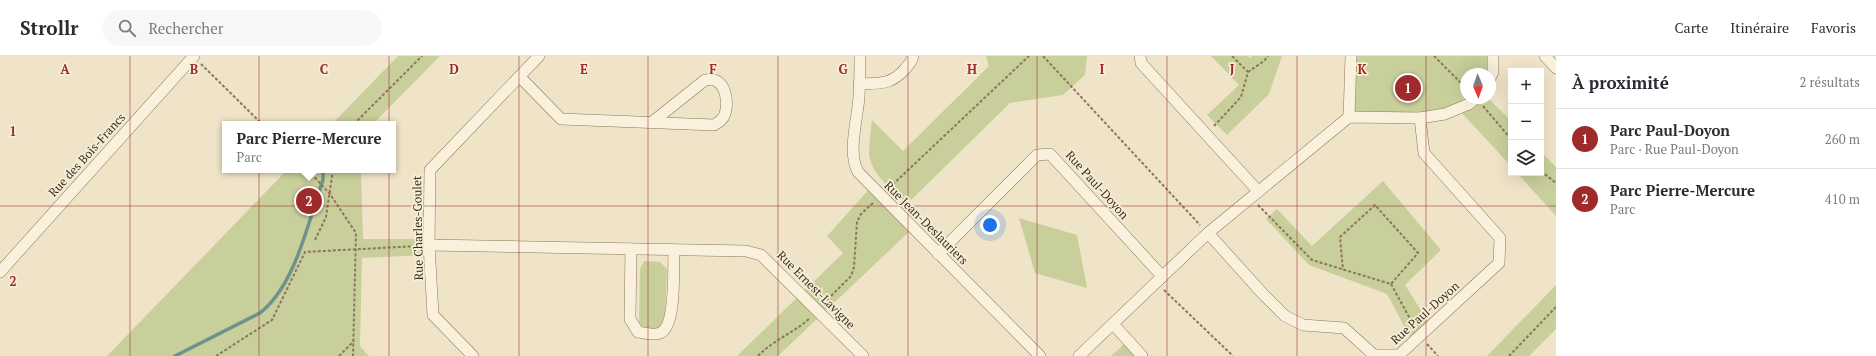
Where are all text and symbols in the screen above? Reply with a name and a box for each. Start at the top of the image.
search box [102,10,382,46]
text: Strollr [20,15,78,40]
icon: search [116,17,138,39]
text: Rechercher [148,18,223,38]
text: Carte [1675,18,1708,37]
text: Itinéraire [1730,18,1789,37]
text: Favoris [1811,18,1856,37]
text: A [60,60,70,78]
text: B [190,60,198,78]
text: C [320,60,328,78]
text: D [449,60,459,78]
text: E [580,60,588,78]
text: F [709,60,717,78]
text: G [838,60,848,78]
text: H [967,60,977,78]
text: I [1100,60,1105,78]
text: J [1230,60,1235,78]
text: K [1357,60,1367,78]
north arrow [1460,68,1496,104]
map controls [1508,68,1544,176]
button: + [1508,68,1544,104]
text: À proximité [1572,71,1669,94]
pin: 1 [1395,73,1421,103]
text: 2 résultats [1800,73,1860,91]
button: − [1508,104,1544,140]
street label: Rue des Bois-Francs [45,110,128,200]
text: Parc Paul-Doyon [1610,120,1730,140]
popup [222,121,396,173]
text: 1 [9,122,17,140]
text: Parc Pierre-Mercure [236,128,382,148]
text: 1 [1581,130,1589,148]
text: 260 m [1825,130,1860,148]
button: layers [1508,140,1544,176]
text: Parc · Rue Paul-Doyon [1610,140,1739,158]
street label: Rue Paul-Doyon [1063,147,1132,222]
text: Parc [236,148,262,166]
street label: Rue Charles-Goulet [409,175,426,281]
street label: Rue Jean-Deslauriers [881,178,971,268]
text: Parc Pierre-Mercure [1610,180,1755,200]
pin: 2 [296,186,322,216]
text: 2 [1581,190,1589,208]
text: 410 m [1825,190,1860,208]
text: Parc [1610,200,1635,218]
your location [980,215,1000,235]
street label: Rue Ernest-Lavigne [774,247,859,332]
text: 2 [9,272,17,290]
street label: Rue Paul-Doyon [1387,278,1462,347]

